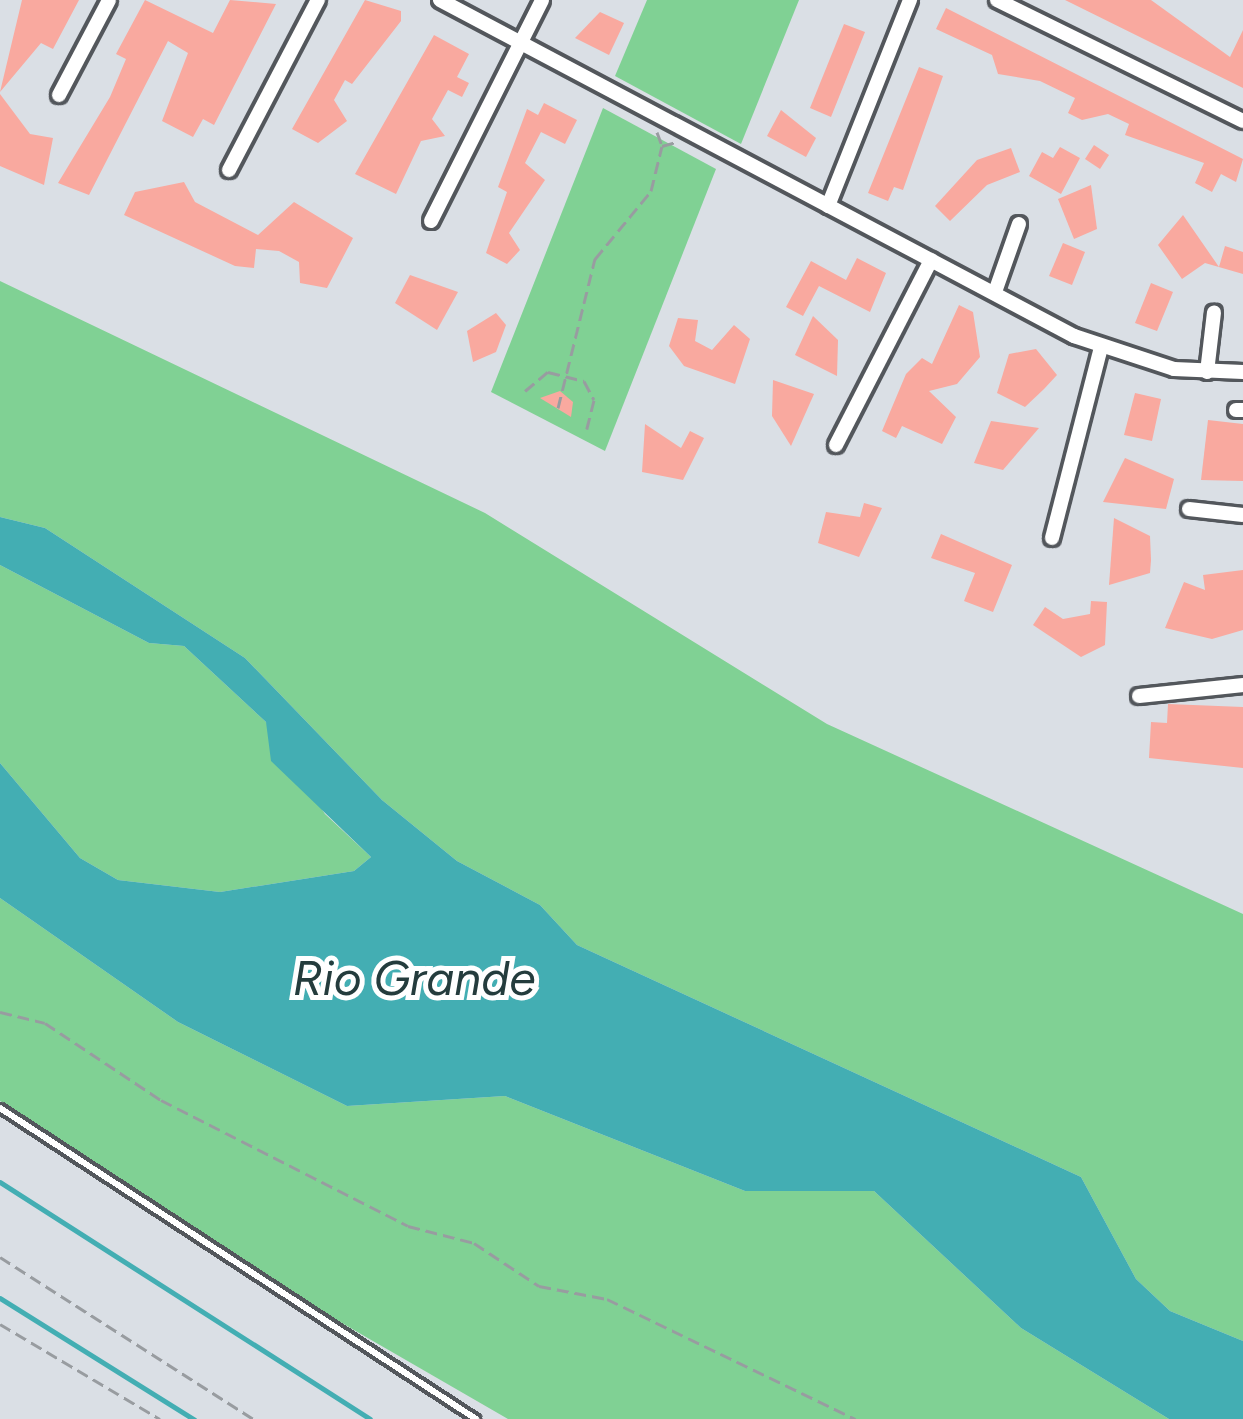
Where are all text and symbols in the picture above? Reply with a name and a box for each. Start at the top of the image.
water label: Rio Grande [292,950,536,1008]

